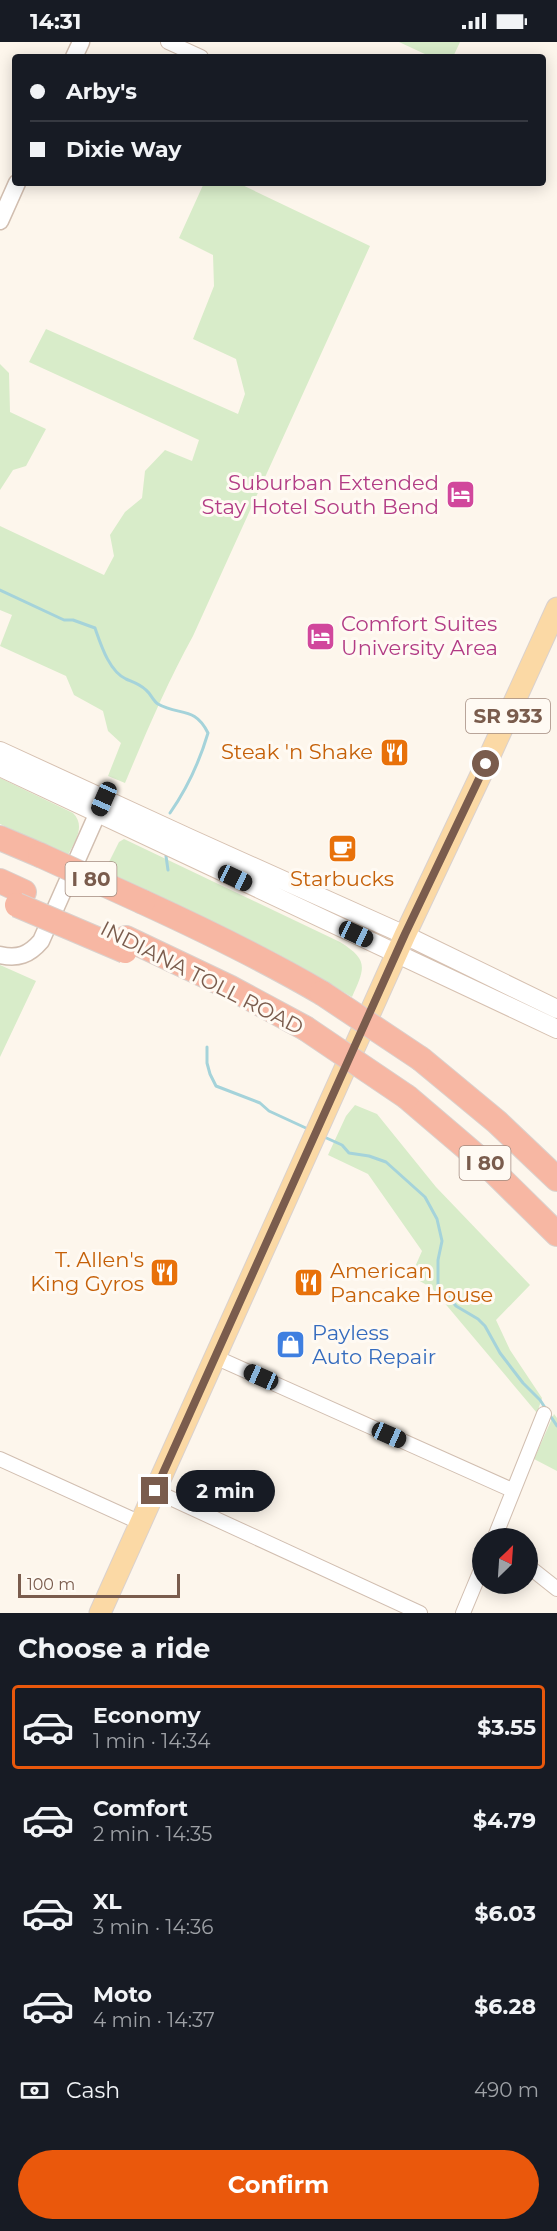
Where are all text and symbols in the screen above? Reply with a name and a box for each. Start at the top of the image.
text: 14:31 [30,8,81,35]
text: Arby's [66,78,137,105]
text: Dixie Way [66,136,182,163]
place label: Suburban Extended Stay Hotel South Bend [202,470,439,519]
hotel icon: Suburban Extended Stay Hotel South Bend [444,479,476,511]
place label: Comfort Suites University Area [341,611,498,660]
hotel icon: Comfort Suites University Area [304,620,336,652]
road number: SR 933 [466,699,550,733]
restaurant icon: Steak 'n Shake [378,736,410,768]
place label: Steak 'n Shake [221,739,373,764]
route start [472,750,499,777]
car [88,779,120,819]
cafe icon: Starbucks [326,832,358,864]
road number: I 80 [66,862,116,896]
car [215,862,255,894]
place label: Starbucks [290,866,394,891]
street label: INDIANA TOLL ROAD [97,915,308,1040]
car [336,918,376,950]
road number: I 80 [460,1146,510,1180]
place label: T. Allen's King Gyros [30,1247,144,1296]
restaurant icon: T. Allen's King Gyros [149,1256,181,1288]
place label: American Pancake House [330,1258,493,1307]
restaurant icon: American Pancake House [293,1267,325,1299]
place label: Payless Auto Repair [312,1320,436,1369]
shop icon: Payless Auto Repair [275,1329,307,1361]
car [241,1361,281,1393]
car [369,1419,409,1451]
callout: 2 min [176,1470,275,1512]
route end [141,1477,168,1504]
text: 2 min [196,1479,255,1503]
north arrow [472,1528,538,1594]
map controls [472,1528,538,1594]
scale bar [18,1571,180,1598]
text: 100 m [27,1575,75,1594]
text: Choose a ride [18,1632,210,1665]
icon: car [21,1700,75,1754]
text: Economy [93,1702,201,1729]
text: $3.55 [477,1714,536,1741]
text: 1 min · 14:34 [93,1729,210,1753]
icon: car [21,1793,75,1847]
text: Comfort [93,1795,188,1822]
text: $4.79 [473,1807,536,1834]
text: 2 min · 14:35 [93,1822,212,1846]
icon: car [21,1886,75,1940]
text: XL [93,1888,122,1915]
text: $6.03 [475,1900,536,1927]
text: 3 min · 14:36 [93,1915,213,1939]
icon: car [21,1979,75,2033]
text: Moto [93,1981,152,2008]
text: $6.28 [474,1993,536,2020]
text: 4 min · 14:37 [93,2008,215,2032]
icon: cash [18,2074,51,2107]
text: Cash [66,2077,120,2104]
text: 490 m [474,2078,539,2102]
button: Confirm [18,2150,539,2219]

